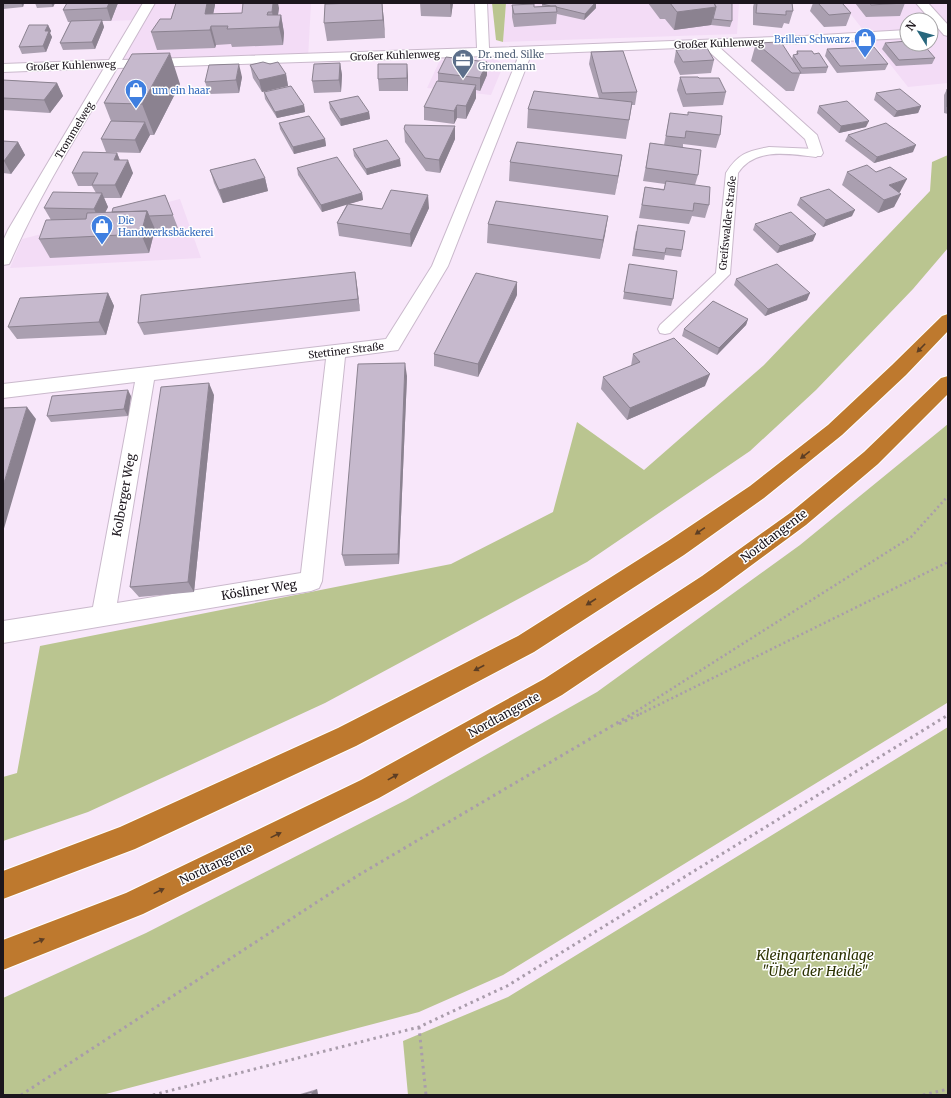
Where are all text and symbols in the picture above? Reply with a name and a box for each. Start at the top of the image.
north arrow [899,12,939,52]
text: N [903,18,919,34]
shop icon: Brillen Schwarz [852,26,878,59]
place label: Brillen Schwarz [774,33,851,46]
street label: Großer Kuhlenweg [674,35,764,52]
street label: Großer Kuhlenweg [350,47,440,64]
office icon: Dr. med. Silke Gronemann [450,47,476,80]
place label: Dr. med. Silke Gronemann [478,48,544,73]
street label: Großer Kuhlenweg [26,57,116,74]
shop icon: um ein haar [123,77,149,110]
place label: um ein haar [152,84,210,97]
street label: Trommelweg [52,99,97,161]
street label: Greifswalder Straße [716,175,739,271]
shop icon: Die Handwerksbäckerei [89,213,115,246]
place label: Die Handwerksbäckerei [118,214,213,239]
street label: Stettiner Straße [307,339,385,362]
one-way arrow [916,343,926,353]
one-way arrow [799,450,810,459]
street label: Kolberger Weg [109,451,138,538]
street label: Nordtangente [738,506,810,565]
one-way arrow [695,527,705,535]
street label: Kösliner Weg [220,576,298,603]
one-way arrow [586,598,596,606]
one-way arrow [473,665,485,671]
street label: Nordtangente [465,689,542,740]
one-way arrow [387,773,398,780]
one-way arrow [271,831,282,838]
street label: Nordtangente [177,839,255,888]
one-way arrow [154,888,165,894]
one-way arrow [34,938,45,944]
park label: Kleingartenanlage "Über der Heide" [755,946,874,980]

